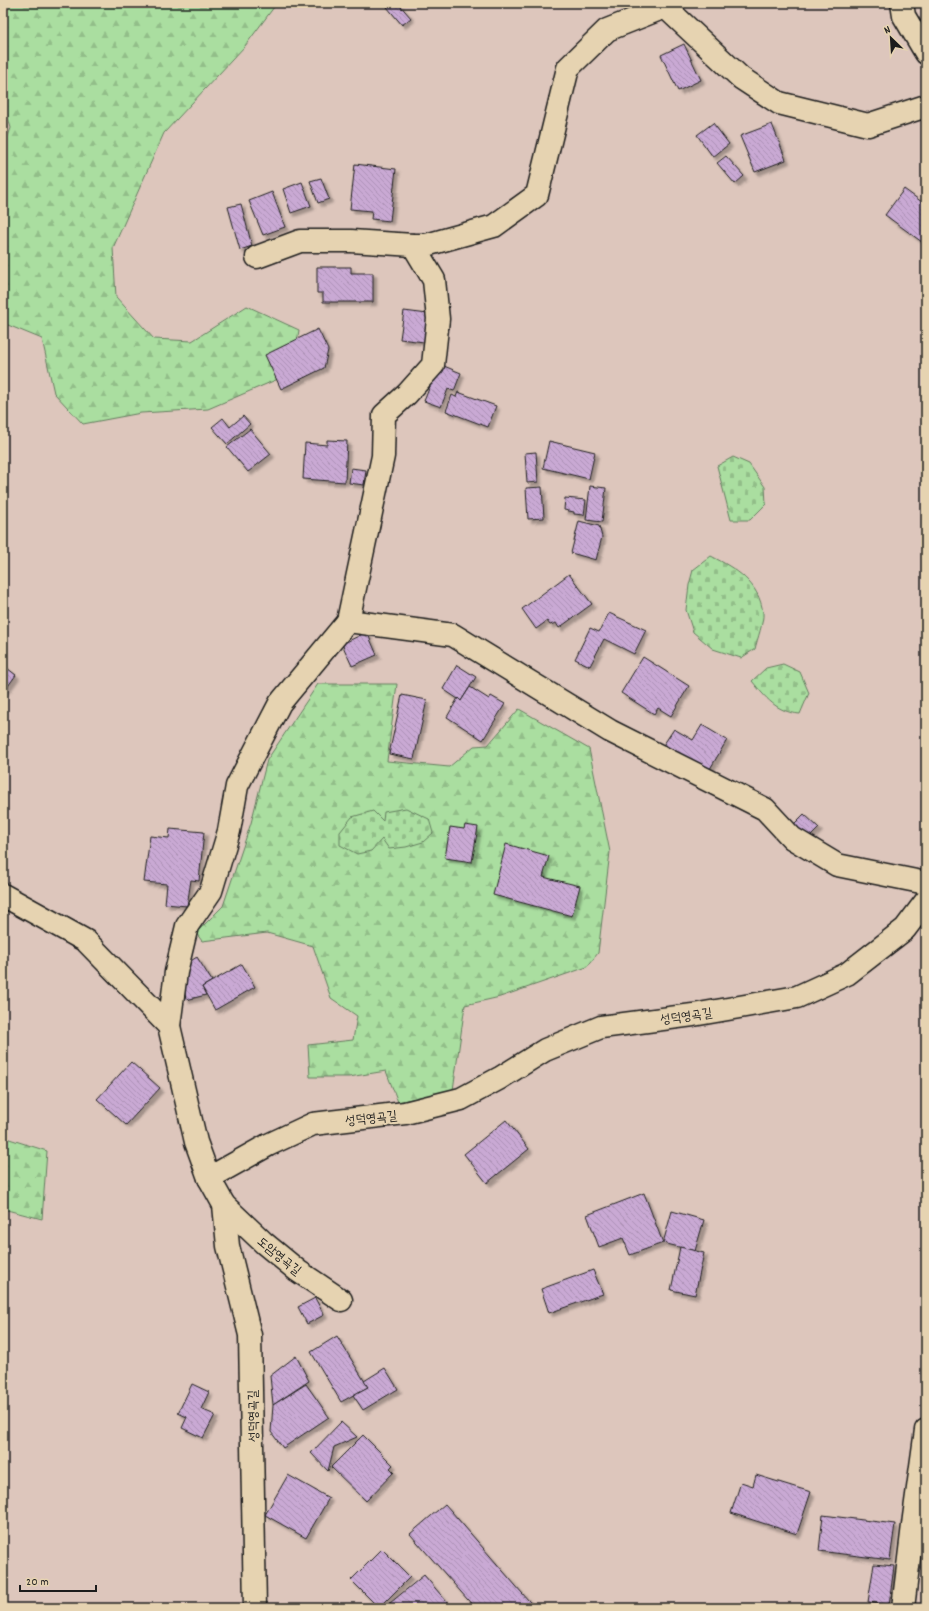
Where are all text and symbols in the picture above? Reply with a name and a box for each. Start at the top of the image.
north arrow [871,18,911,58]
text: N [882,22,894,39]
street label: 성덕영곡길 [659,1004,714,1031]
street label: 성덕영곡길 [344,1107,398,1132]
street label: 도암영곡길 [252,1233,305,1281]
street label: 성덕영곡길 [245,1390,264,1442]
scale bar [20,1567,96,1593]
text: 20 m [26,1574,49,1591]

